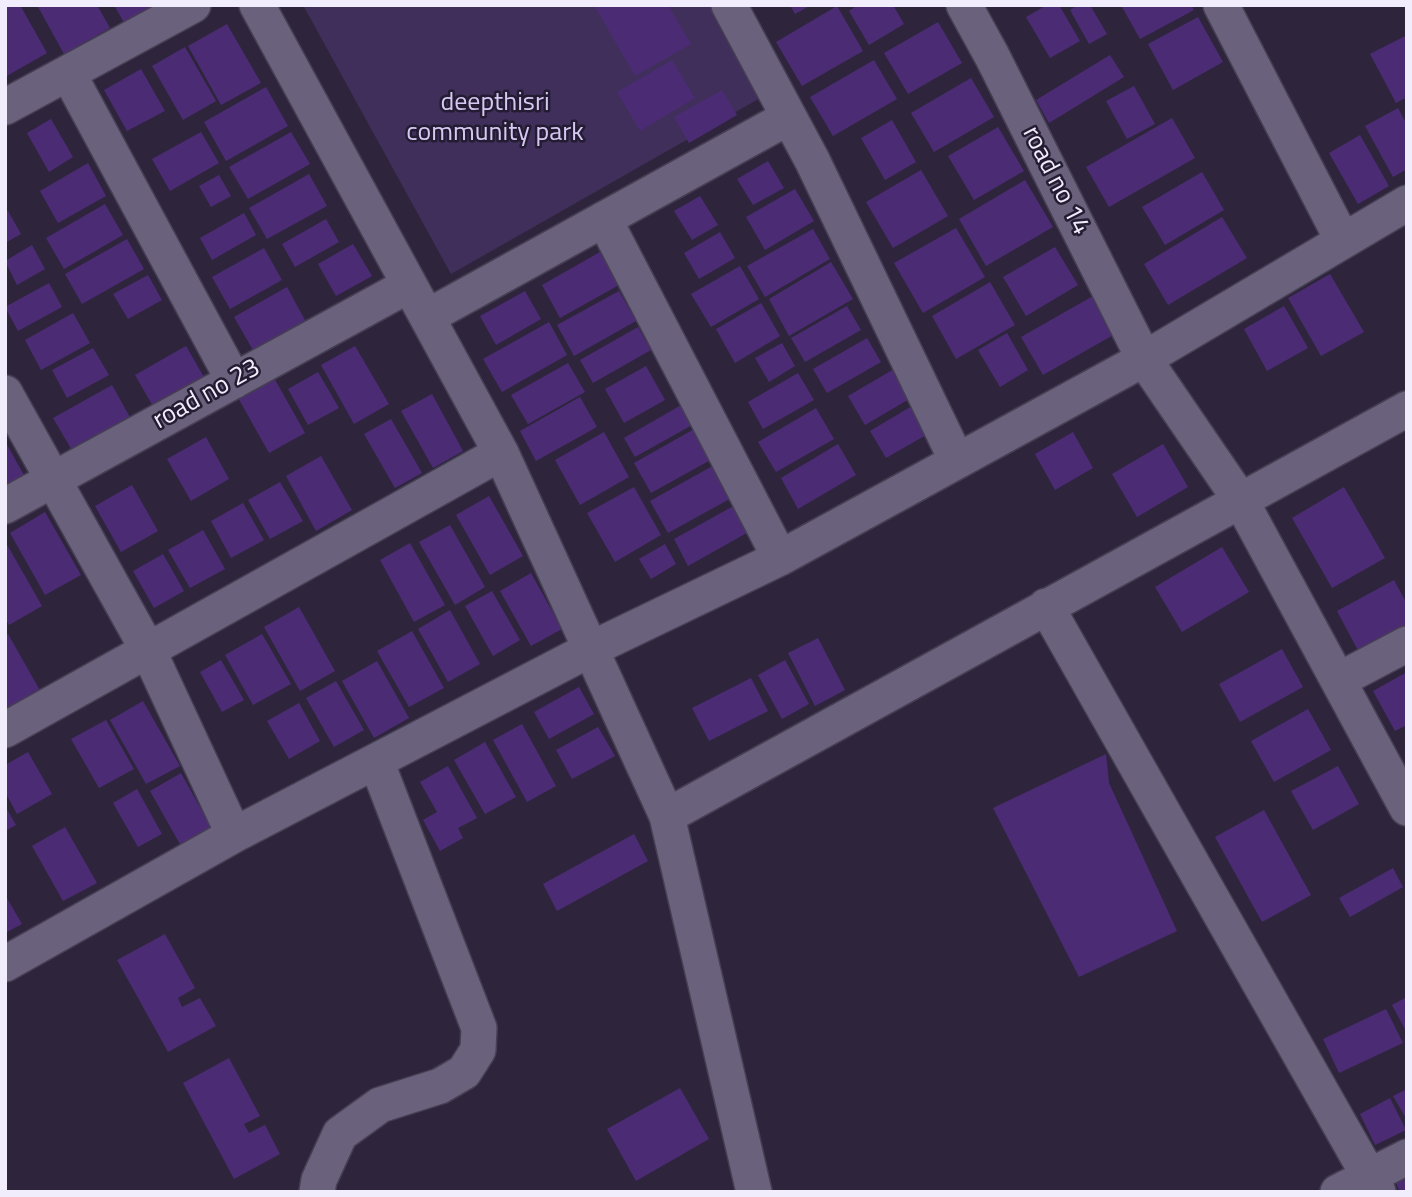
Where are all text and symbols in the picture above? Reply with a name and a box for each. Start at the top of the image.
park label: deepthisri community park [406,88,584,150]
street label: road no 14 [1014,122,1096,240]
street label: road no 23 [148,353,266,437]

